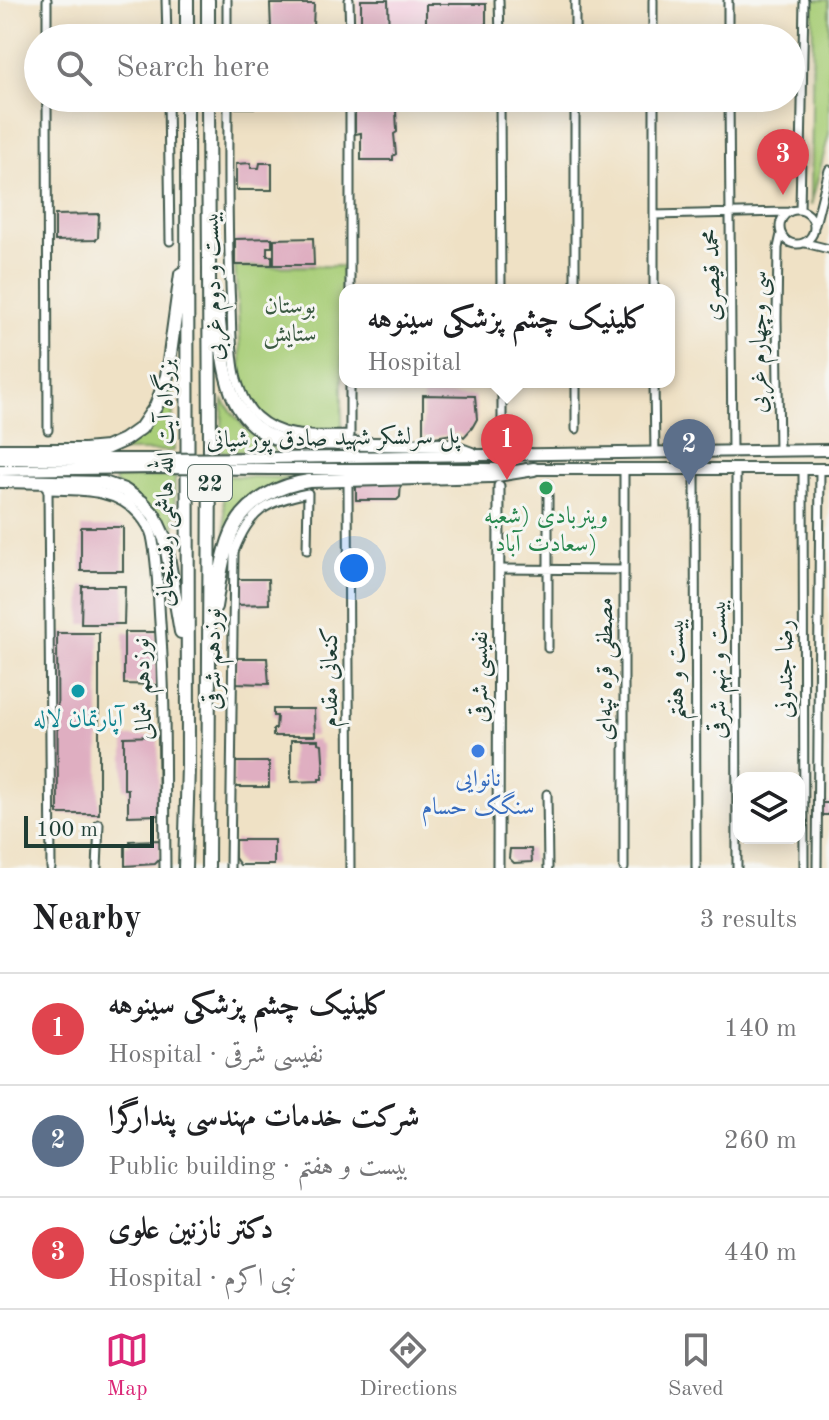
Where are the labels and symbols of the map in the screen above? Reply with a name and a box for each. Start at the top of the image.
pin: 3 [757,129,809,195]
street label: بیست و دوم غربی [199,210,236,361]
street label: محمد قیصری [700,229,728,321]
street label: سی وچهارم غربی [748,271,779,413]
park label: بوستان ستایش [263,295,317,349]
street label: بزرگراه آیت الله هاشمی رفسنجانی [146,359,182,607]
pin: 1 [481,414,533,480]
pin: 2 [663,419,715,485]
street label: پل سرلشکر شهید صادق پورشیانی [206,423,461,456]
road number: 22 [188,465,232,501]
marker: وینربادی (شعبه سعادت آباد) [537,479,555,497]
place label: وینربادی (شعبه سعادت آباد) [484,505,608,557]
your location [334,548,374,588]
street label: مصطفی قره تپه‌ای [594,597,621,741]
street label: بیست و نهم شرقی [706,599,739,739]
street label: نوزدهم شرقی [201,608,234,710]
street label: بیست و هفتم [665,618,699,720]
street label: رضا جندونی [774,620,798,718]
street label: کنعانی مقدم [318,627,350,727]
street label: نفیسی شرقی [468,631,496,723]
street label: نوزدهم شمالی [130,637,166,741]
marker: آپارتمان لاله [69,682,87,700]
place label: آپارتمان لاله [33,704,126,735]
marker: نانوایی سنگک حسام [469,742,487,760]
place label: نانوایی سنگک حسام [421,768,535,827]
scale bar [24,812,154,848]

